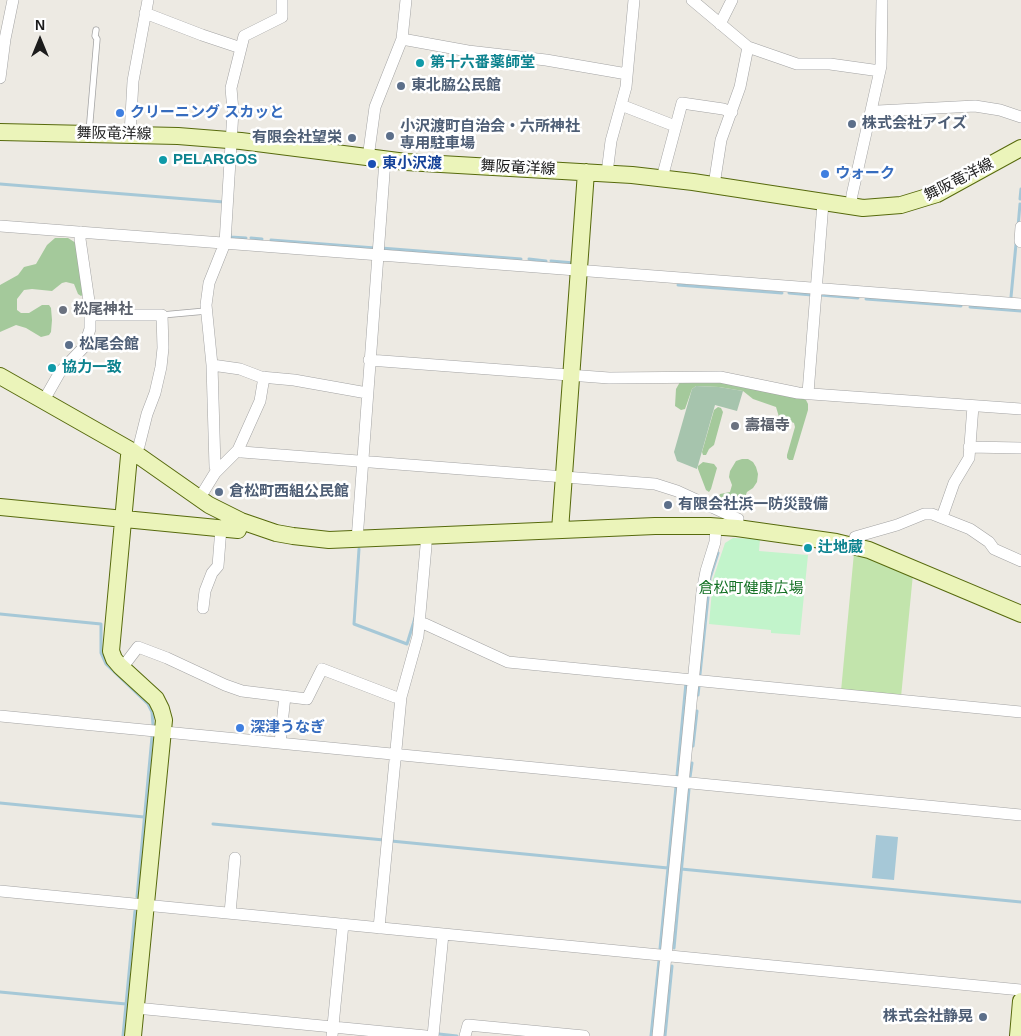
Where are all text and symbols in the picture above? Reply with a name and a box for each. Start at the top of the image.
north arrow [15,15,65,65]
text: N [35,17,45,33]
place label: 第十六番薬師堂 [430,54,535,72]
marker: 第十六番薬師堂 [414,57,426,69]
place label: 東北脇公民館 [411,77,501,95]
marker: 東北脇公民館 [395,80,407,92]
place label: クリーニング スカッと [130,104,284,122]
marker: クリーニング スカッと [114,107,126,119]
place label: 株式会社アイズ [862,115,967,133]
place label: 小沢渡町自治会・六所神社 専用駐車場 [400,118,580,153]
marker: 株式会社アイズ [846,118,858,130]
street label: 舞阪竜洋線 [76,124,152,144]
place label: 有限会社望栄 [252,129,342,147]
marker: 小沢渡町自治会・六所神社 専用駐車場 [384,130,396,142]
marker: 有限会社望栄 [346,132,358,144]
place label: PELARGOS [173,151,257,169]
marker: PELARGOS [157,154,169,166]
place label: 東小沢渡 [382,155,442,173]
street label: 舞阪竜洋線 [922,155,996,205]
street label: 舞阪竜洋線 [480,157,556,179]
marker: 東小沢渡 [366,158,378,170]
place label: ウォーク [835,165,895,183]
marker: ウォーク [819,168,831,180]
place label: 松尾神社 [73,301,133,319]
marker: 松尾神社 [57,304,69,316]
place label: 松尾会館 [79,336,139,354]
marker: 松尾会館 [63,339,75,351]
place label: 協力一致 [62,359,122,377]
marker: 協力一致 [46,362,58,374]
place label: 壽福寺 [745,417,790,435]
marker: 壽福寺 [729,420,741,432]
place label: 倉松町西組公民館 [229,483,349,501]
marker: 倉松町西組公民館 [213,486,225,498]
place label: 有限会社浜一防災設備 [678,496,828,514]
marker: 有限会社浜一防災設備 [662,499,674,511]
place label: 辻地蔵 [818,539,863,557]
marker: 辻地蔵 [802,542,814,554]
park label: 倉松町健康広場 [699,580,803,598]
place label: 深津うなぎ [250,719,325,737]
marker: 深津うなぎ [234,722,246,734]
place label: 株式会社静晃 [883,1008,973,1026]
marker: 株式会社静晃 [977,1011,989,1023]

